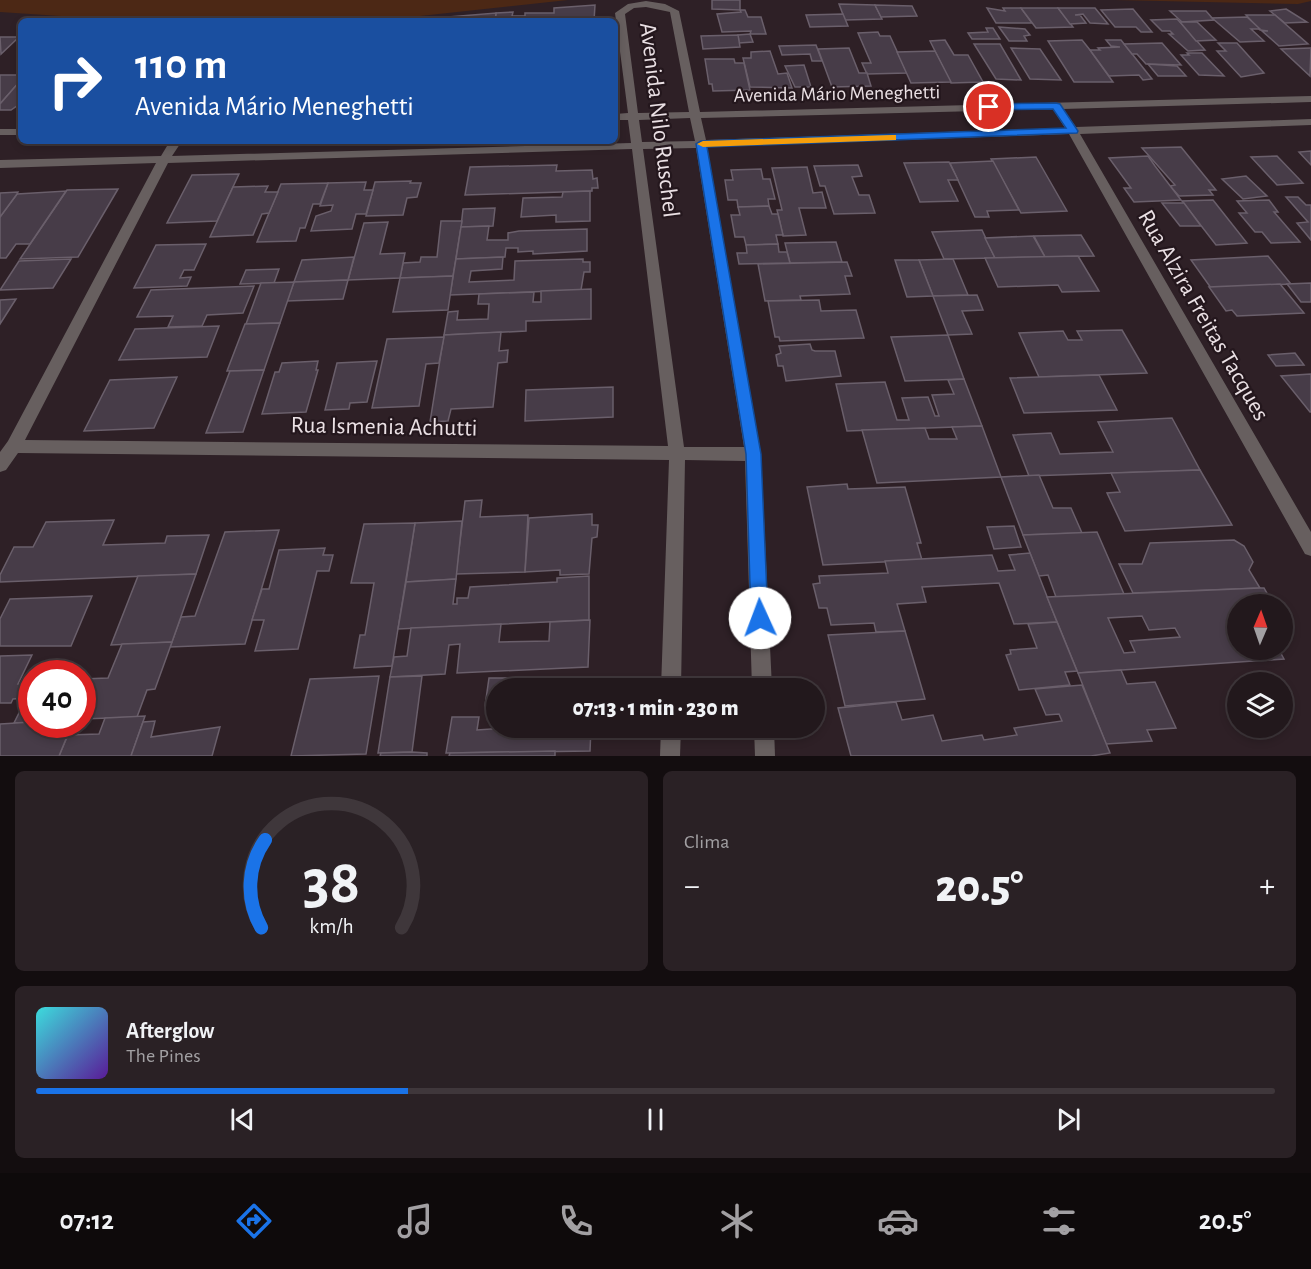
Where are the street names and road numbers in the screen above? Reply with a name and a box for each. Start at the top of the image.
street label: Avenida Nilo Ruschel [635,21,683,219]
street label: Avenida Mário Meneghetti [734,82,940,106]
street label: Rua Alzira Freitas Tacques [1133,206,1273,425]
street label: Rua Ismenia Achutti [290,413,478,441]

